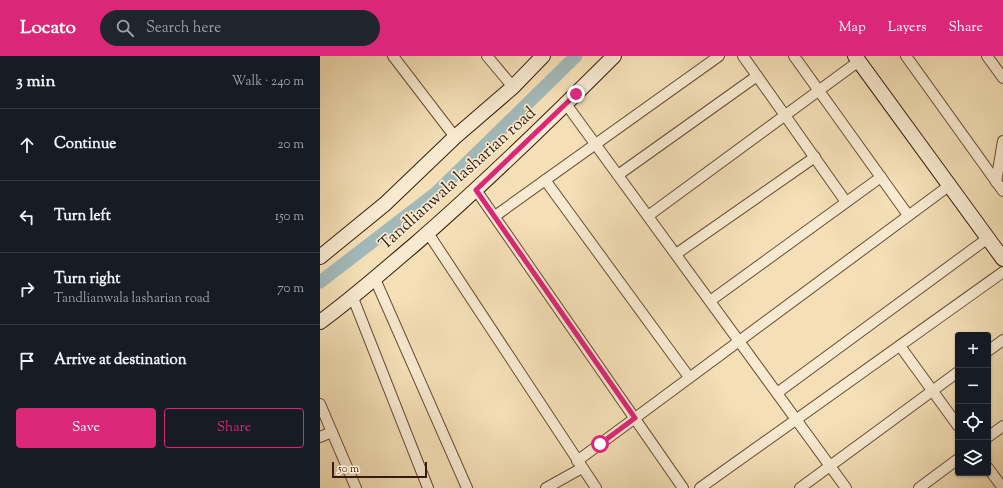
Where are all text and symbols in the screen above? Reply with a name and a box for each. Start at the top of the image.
search box [100,10,380,46]
text: Locato [20,15,76,42]
icon: search [114,17,136,39]
text: Search here [146,18,221,39]
text: Map [839,18,866,38]
text: Layers [888,18,926,38]
text: Share [948,18,983,38]
text: 3 min [16,70,55,94]
text: Walk · 240 m [232,73,304,91]
route end [567,85,585,103]
street label: Tandlianwala lasharian road [374,102,542,256]
icon: ahead [16,134,38,156]
text: Continue [54,134,116,155]
text: 20 m [278,136,304,154]
icon: left [16,206,38,228]
text: Turn left [54,206,111,227]
text: 150 m [275,208,304,226]
text: Turn right [54,269,120,290]
icon: right [16,278,38,300]
text: 70 m [277,280,304,298]
text: Tandlianwala lasharian road [54,290,210,308]
map controls [955,332,991,476]
button: + [955,332,991,368]
icon: arrive [16,350,38,372]
text: Arrive at destination [54,350,187,371]
button: − [955,368,991,404]
button: locate [955,404,991,440]
button: Save [16,408,156,448]
button: Share [164,408,304,448]
route start [591,435,609,453]
button: layers [955,440,991,476]
scale bar [332,460,427,479]
text: 50 m [338,461,359,477]

